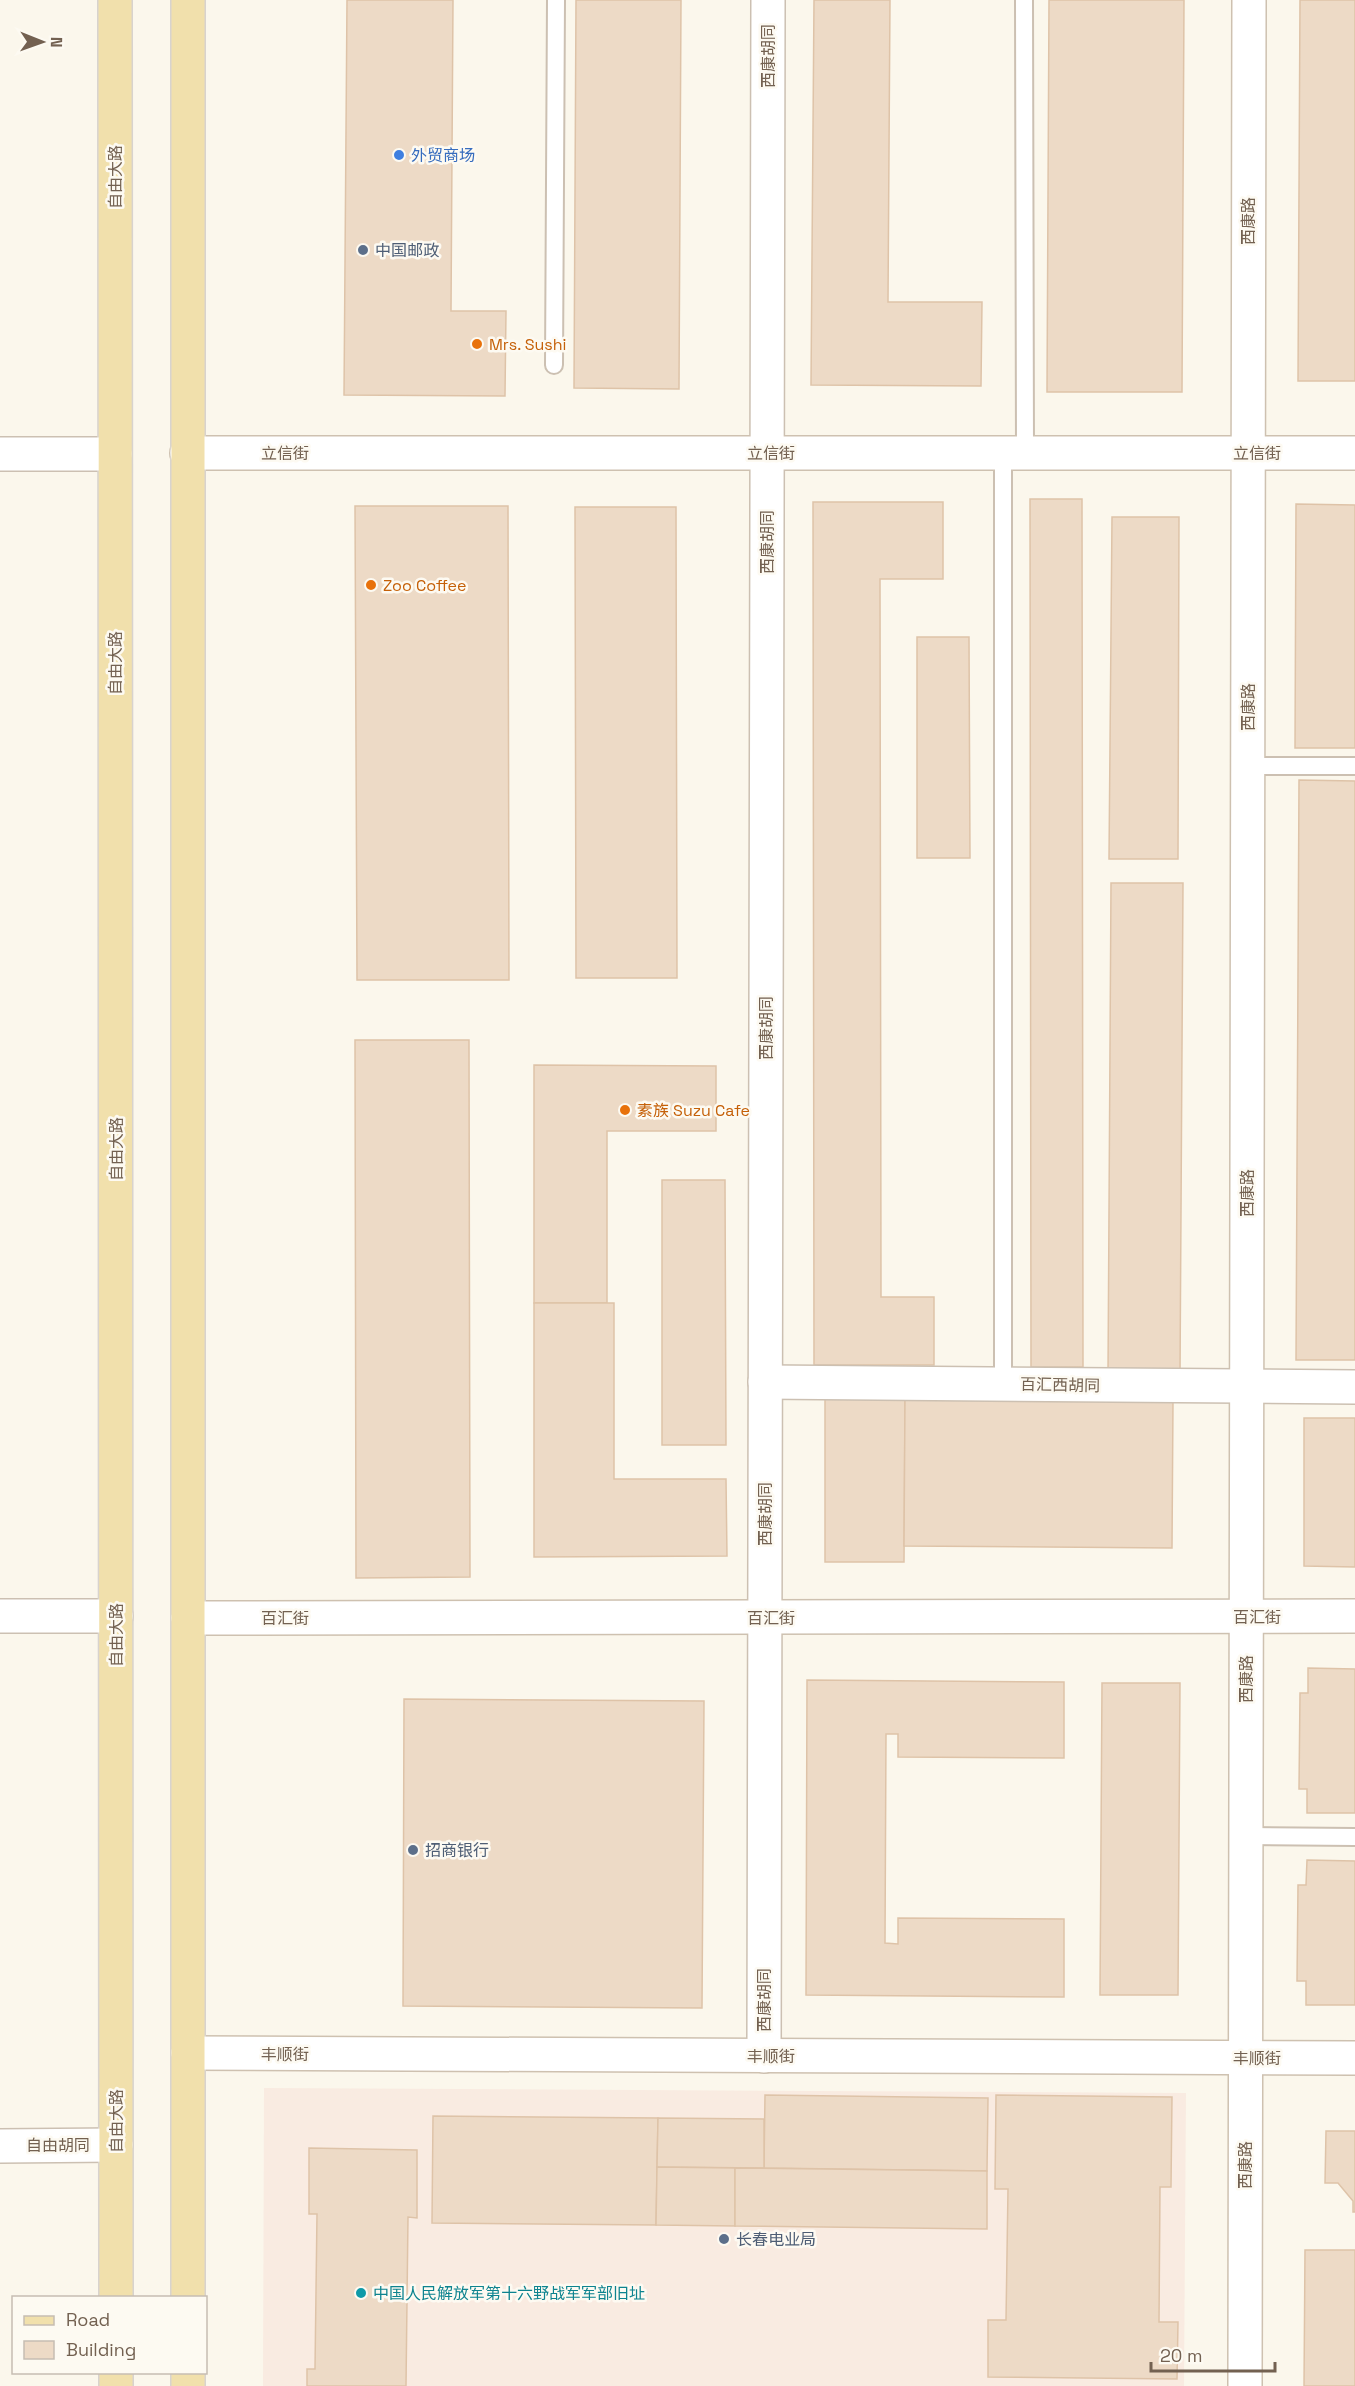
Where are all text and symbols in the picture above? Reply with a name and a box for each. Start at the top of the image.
north arrow [12,12,72,72]
street label: 西康胡同 [758,24,779,88]
text: N [46,37,67,48]
street label: 自由大路 [105,145,126,209]
place label: 外贸商场 [411,145,475,166]
marker: 外贸商场 [392,148,406,162]
street label: 西康路 [1238,197,1259,245]
place label: 中国邮政 [375,240,439,261]
marker: 中国邮政 [356,243,370,257]
place label: Mrs. Sushi [489,334,567,355]
marker: Mrs. Sushi [470,337,484,351]
street label: 立信街 [261,443,309,464]
street label: 立信街 [747,443,795,464]
street label: 立信街 [1233,443,1281,464]
street label: 西康胡同 [757,510,778,574]
place label: Zoo Coffee [383,575,467,596]
marker: Zoo Coffee [364,578,378,592]
street label: 自由大路 [105,631,126,695]
street label: 西康路 [1238,683,1259,731]
street label: 西康胡同 [756,996,777,1060]
place label: 素族 Suzu Cafe [637,1100,750,1121]
marker: 素族 Suzu Cafe [618,1103,632,1117]
street label: 自由大路 [106,1117,127,1181]
street label: 西康路 [1237,1169,1258,1217]
street label: 百汇西胡同 [1020,1374,1100,1396]
street label: 西康胡同 [755,1482,776,1546]
street label: 自由大路 [106,1603,127,1667]
street label: 百汇街 [1233,1607,1281,1628]
street label: 百汇街 [261,1608,309,1629]
street label: 百汇街 [747,1608,795,1629]
street label: 西康路 [1236,1655,1257,1703]
place label: 招商银行 [425,1840,489,1861]
marker: 招商银行 [406,1843,420,1857]
street label: 西康胡同 [754,1968,775,2032]
street label: 丰顺街 [261,2044,309,2065]
street label: 丰顺街 [747,2046,795,2067]
street label: 丰顺街 [1233,2048,1281,2069]
street label: 自由大路 [106,2089,127,2153]
street label: 自由胡同 [26,2135,90,2156]
street label: 西康路 [1235,2141,1256,2189]
place label: 长春电业局 [736,2229,816,2250]
marker: 长春电业局 [717,2232,731,2246]
place label: 中国人民解放军第十六野战军军部旧址 [373,2283,645,2304]
marker: 中国人民解放军第十六野战军军部旧址 [354,2286,368,2300]
legend [12,2296,207,2374]
text: Road [66,2308,110,2331]
scale bar [1151,2335,1276,2373]
text: Building [66,2338,136,2361]
text: 20 m [1160,2344,1203,2367]

